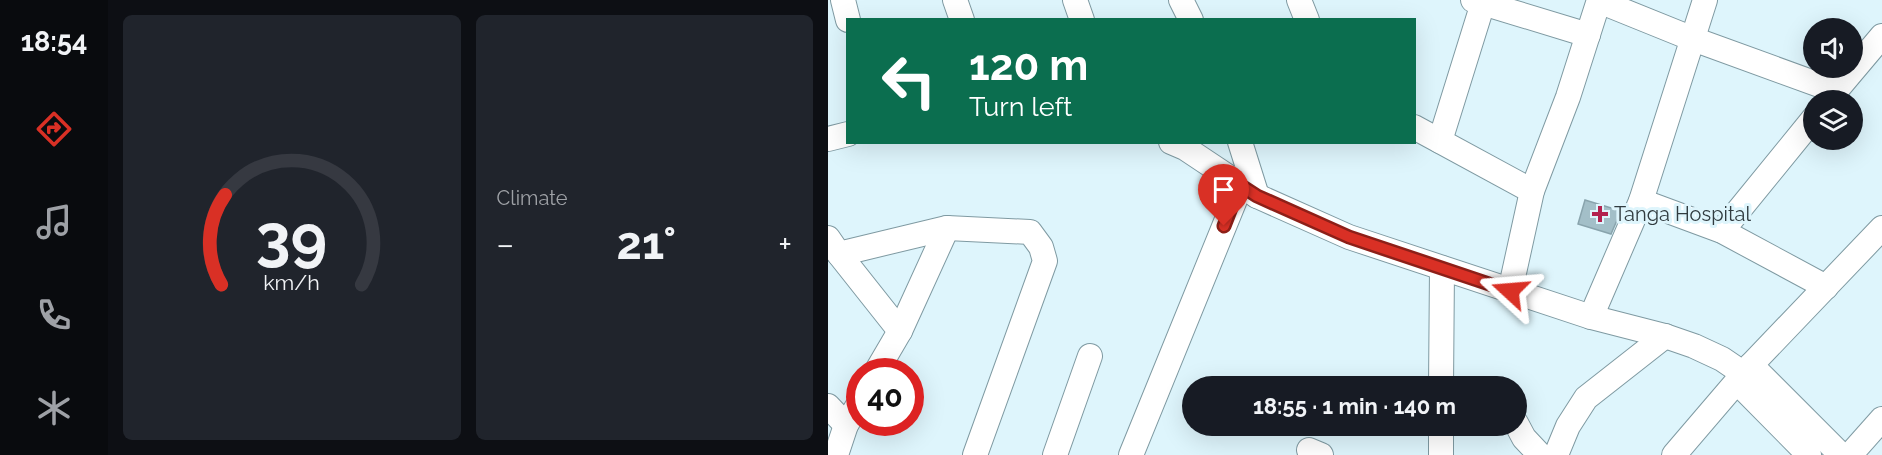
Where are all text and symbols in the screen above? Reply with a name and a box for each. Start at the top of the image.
map controls [1803,18,1863,150]
button: sound [1803,18,1863,78]
text: 18:54 [21,26,87,57]
text: 120 m [969,41,1088,90]
icon: left [870,42,948,120]
button: layers [1803,90,1863,150]
text: Turn left [969,91,1072,122]
icon: directions [33,108,75,150]
pin [1198,164,1249,226]
icon: arrive [1207,173,1240,206]
text: Climate [497,186,568,210]
text: 39 [256,200,328,274]
icon: music [33,201,75,243]
place label: Tanga Hospital [1614,202,1751,226]
marker: Tanga Hospital [1591,205,1609,223]
text: 21° [617,217,676,270]
text: − [497,225,514,264]
text: + [778,225,792,264]
position arrow [1478,259,1542,323]
text: km/h [263,270,320,295]
icon: phone [33,294,75,336]
speed limit sign: 40 [846,358,924,436]
icon: climate [33,387,75,429]
text: 18:55 · 1 min · 140 m [1253,393,1456,419]

